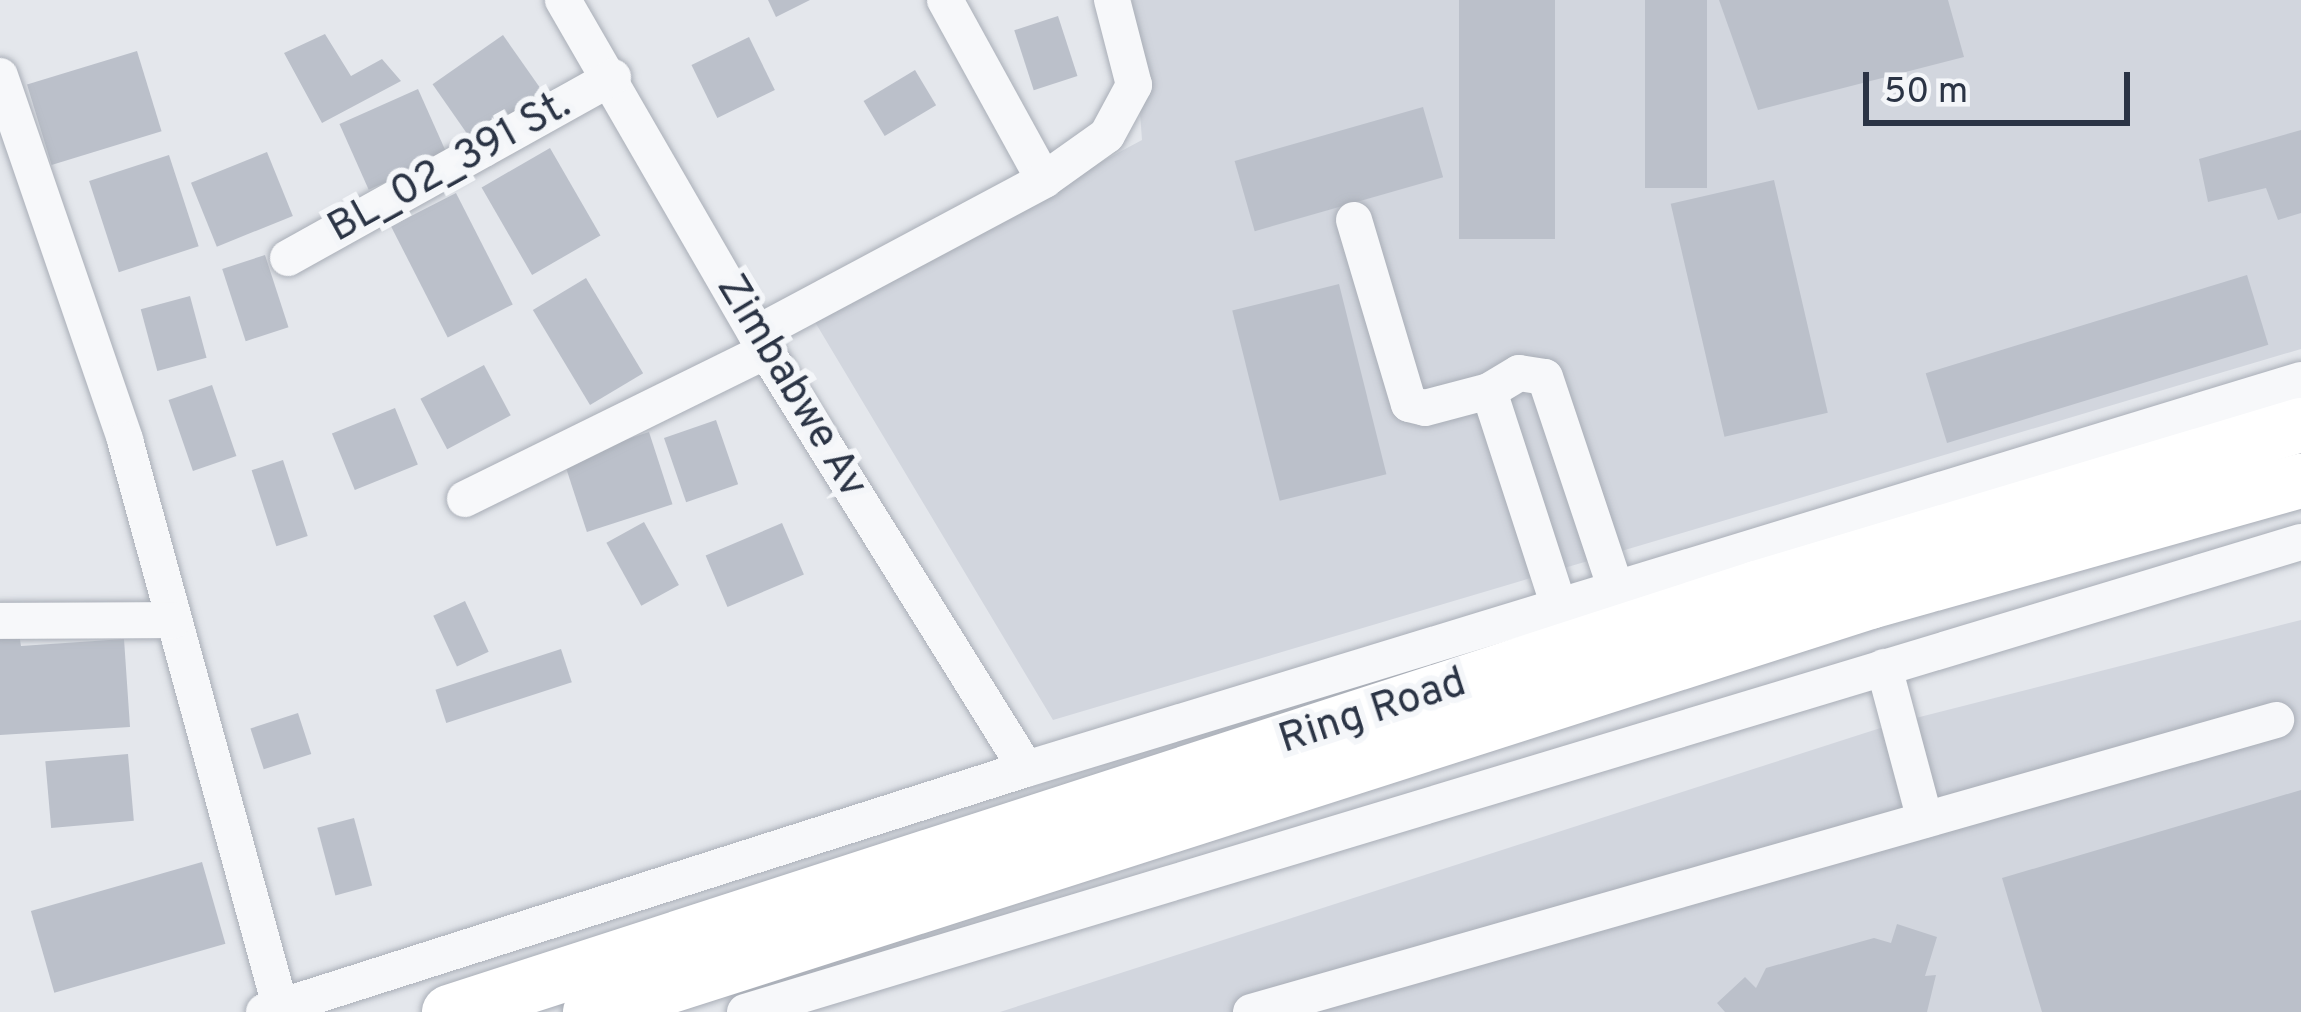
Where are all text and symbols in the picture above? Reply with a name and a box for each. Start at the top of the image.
scale bar [1869,48,2136,122]
text: 50 m [1884,70,1968,116]
street label: BL_02_391 St. [320,81,580,255]
street label: Zimbabwe Av [703,266,877,508]
street label: Ring Road [1273,659,1473,767]

